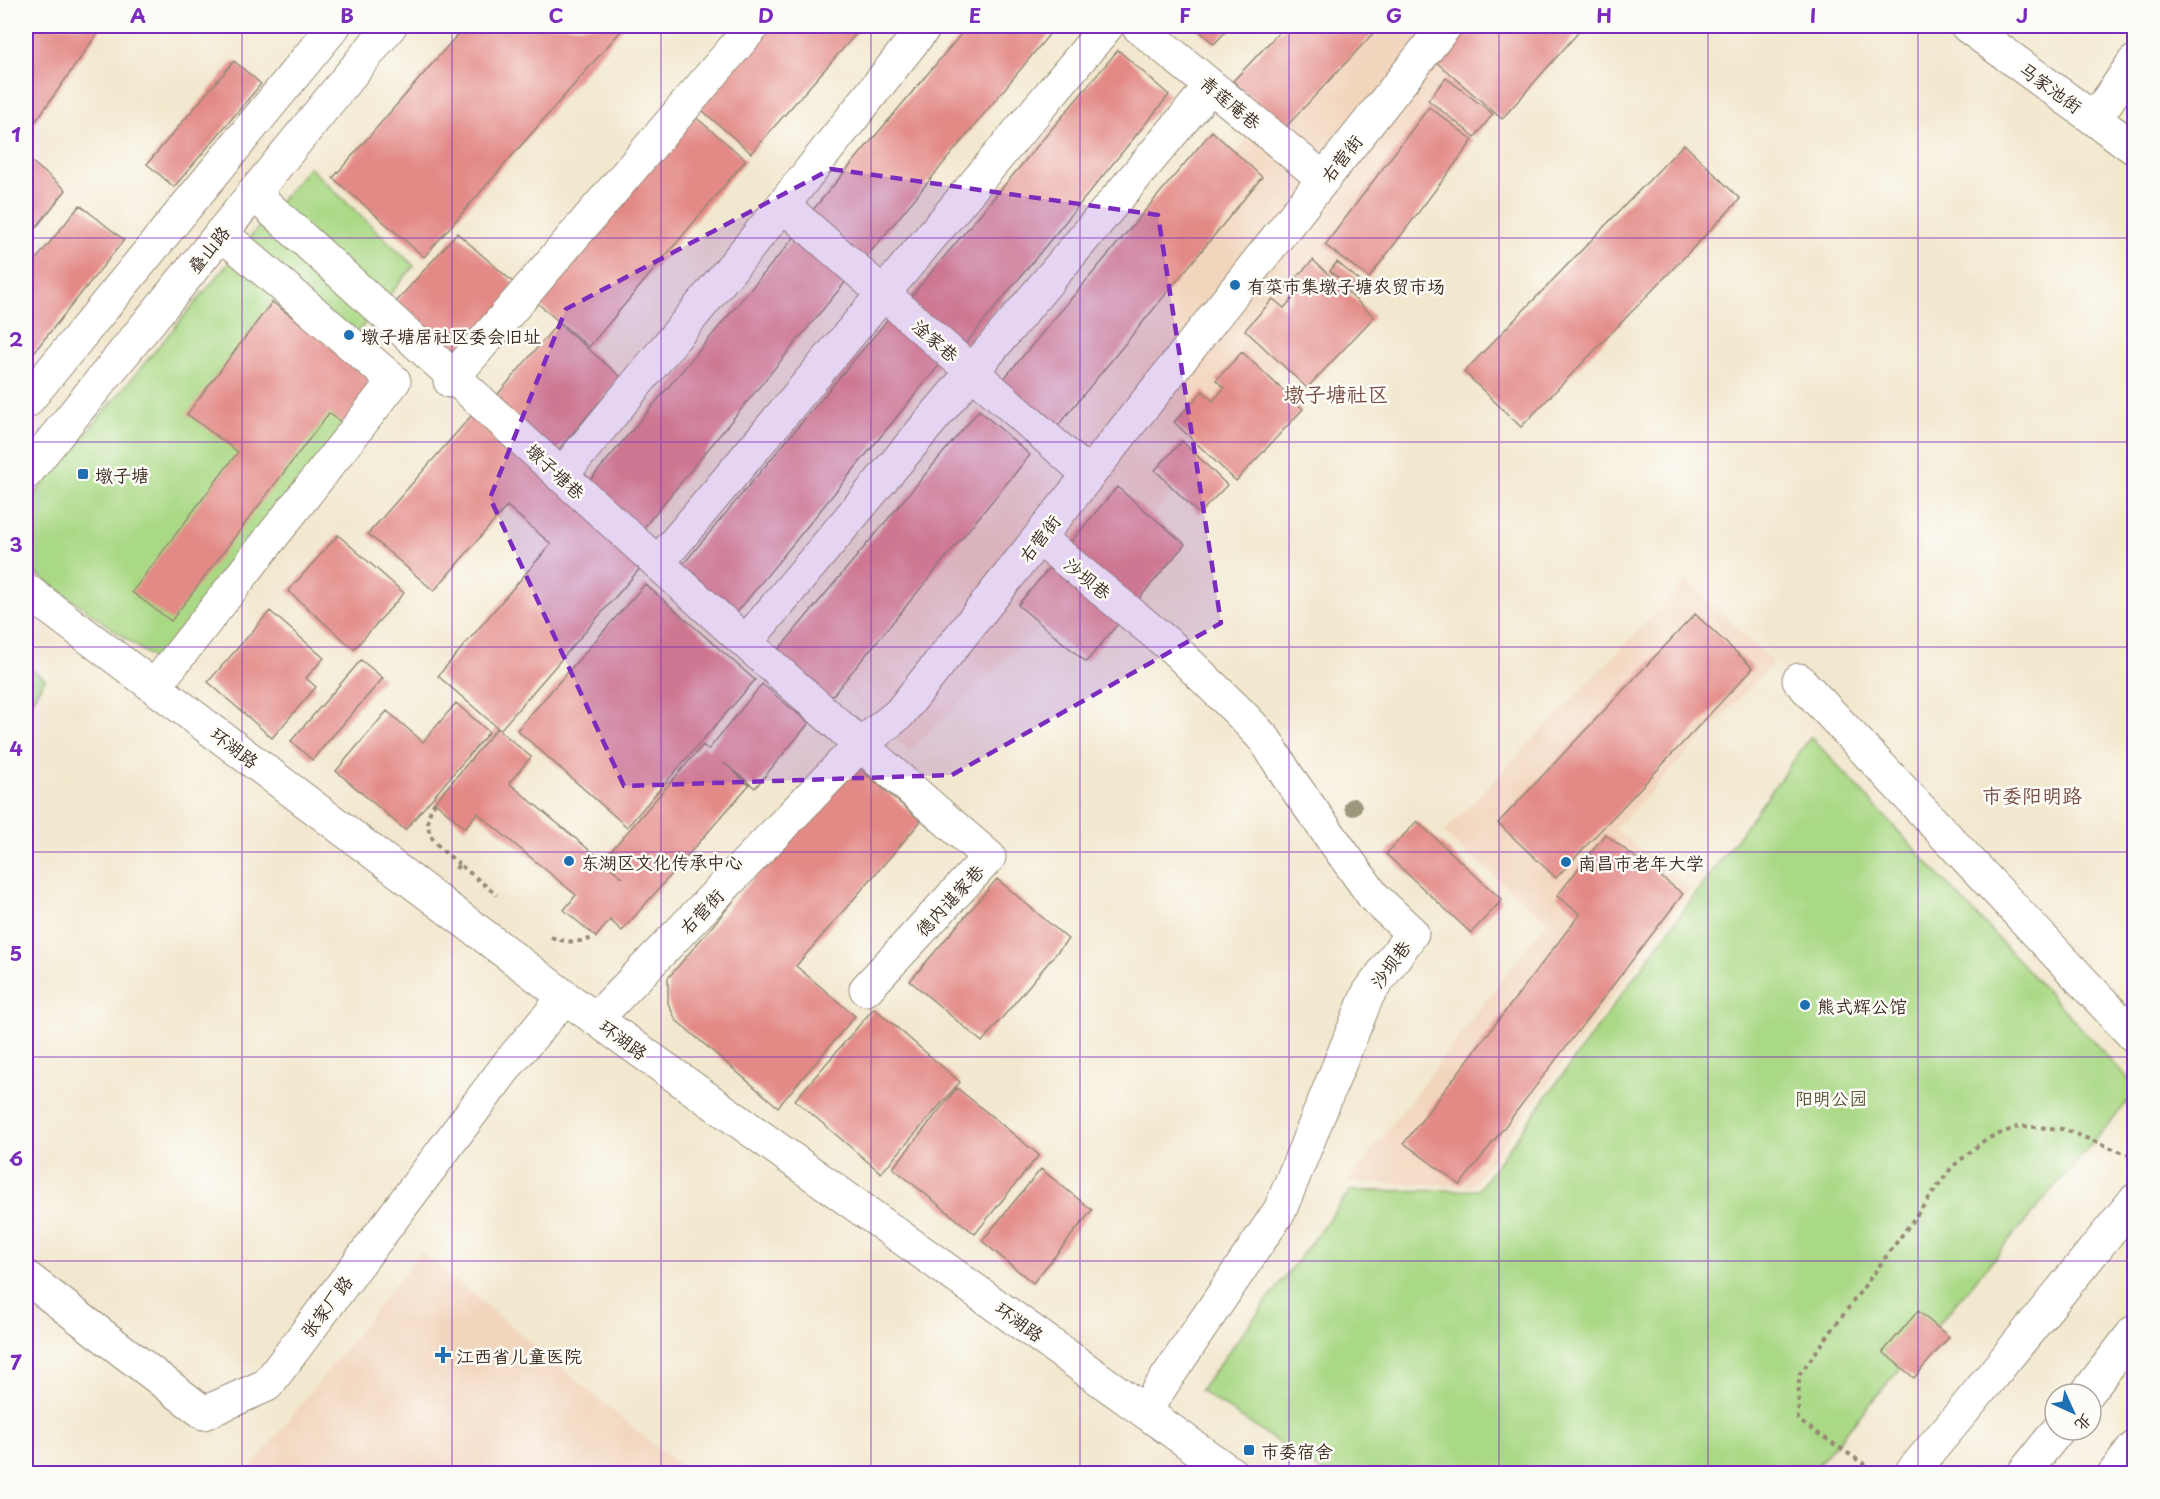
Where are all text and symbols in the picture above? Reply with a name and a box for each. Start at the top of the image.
text: A [130,0,146,30]
text: B [340,0,354,30]
text: C [548,0,564,30]
text: D [758,0,774,30]
text: E [969,0,981,30]
text: F [1179,0,1191,30]
text: G [1386,0,1402,30]
text: H [1596,0,1612,30]
text: I [1810,0,1816,30]
text: J [2016,0,2028,30]
street label: 马家池街 [2014,55,2088,119]
street label: 青莲庵巷 [1195,69,1267,135]
text: 1 [11,119,21,149]
street label: 右营街 [1314,128,1368,188]
street label: 叠山路 [181,220,235,278]
place label: 有菜市集墩子塘农贸市场 [1247,272,1445,299]
marker: 有菜市集墩子塘农贸市场 [1228,278,1242,292]
street label: 淦家巷 [907,312,965,368]
place label: 墩子塘居社区委会旧址 [361,322,541,349]
text: 2 [9,324,23,354]
marker: 墩子塘居社区委会旧址 [342,328,356,342]
district label: 墩子塘社区 [1284,377,1389,409]
street label: 墩子塘巷 [520,437,592,505]
place label: 墩子塘 [95,461,149,488]
marker: 墩子塘 [76,467,90,481]
street label: 右营街 [1012,508,1066,568]
text: 3 [9,529,23,559]
street label: 沙坝巷 [1059,551,1117,605]
street label: 环湖路 [205,720,265,774]
text: 4 [9,733,23,763]
district label: 市委阳明路 [1982,780,2083,810]
place label: 东湖区文化传承中心 [581,848,743,875]
place label: 南昌市老年大学 [1578,849,1704,876]
marker: 东湖区文化传承中心 [562,854,576,868]
marker: 南昌市老年大学 [1559,855,1573,869]
street label: 德内谌家巷 [908,858,990,942]
street label: 右营街 [673,882,729,940]
street label: 沙坝巷 [1363,934,1417,994]
text: 5 [10,938,22,968]
place label: 熊式辉公馆 [1817,992,1907,1019]
marker: 熊式辉公馆 [1798,998,1812,1012]
street label: 环湖路 [594,1012,654,1066]
park label: 阳明公园 [1795,1084,1867,1111]
text: 6 [9,1143,23,1173]
street label: 张家厂路 [294,1269,358,1343]
street label: 环湖路 [990,1294,1050,1348]
place label: 江西省儿童医院 [456,1342,582,1369]
marker: 江西省儿童医院 [434,1346,452,1364]
text: 7 [10,1347,22,1377]
north arrow [2043,1382,2103,1442]
text: 北 [2070,1409,2098,1437]
place label: 市委宿舍 [1261,1437,1333,1464]
marker: 市委宿舍 [1242,1443,1256,1457]

